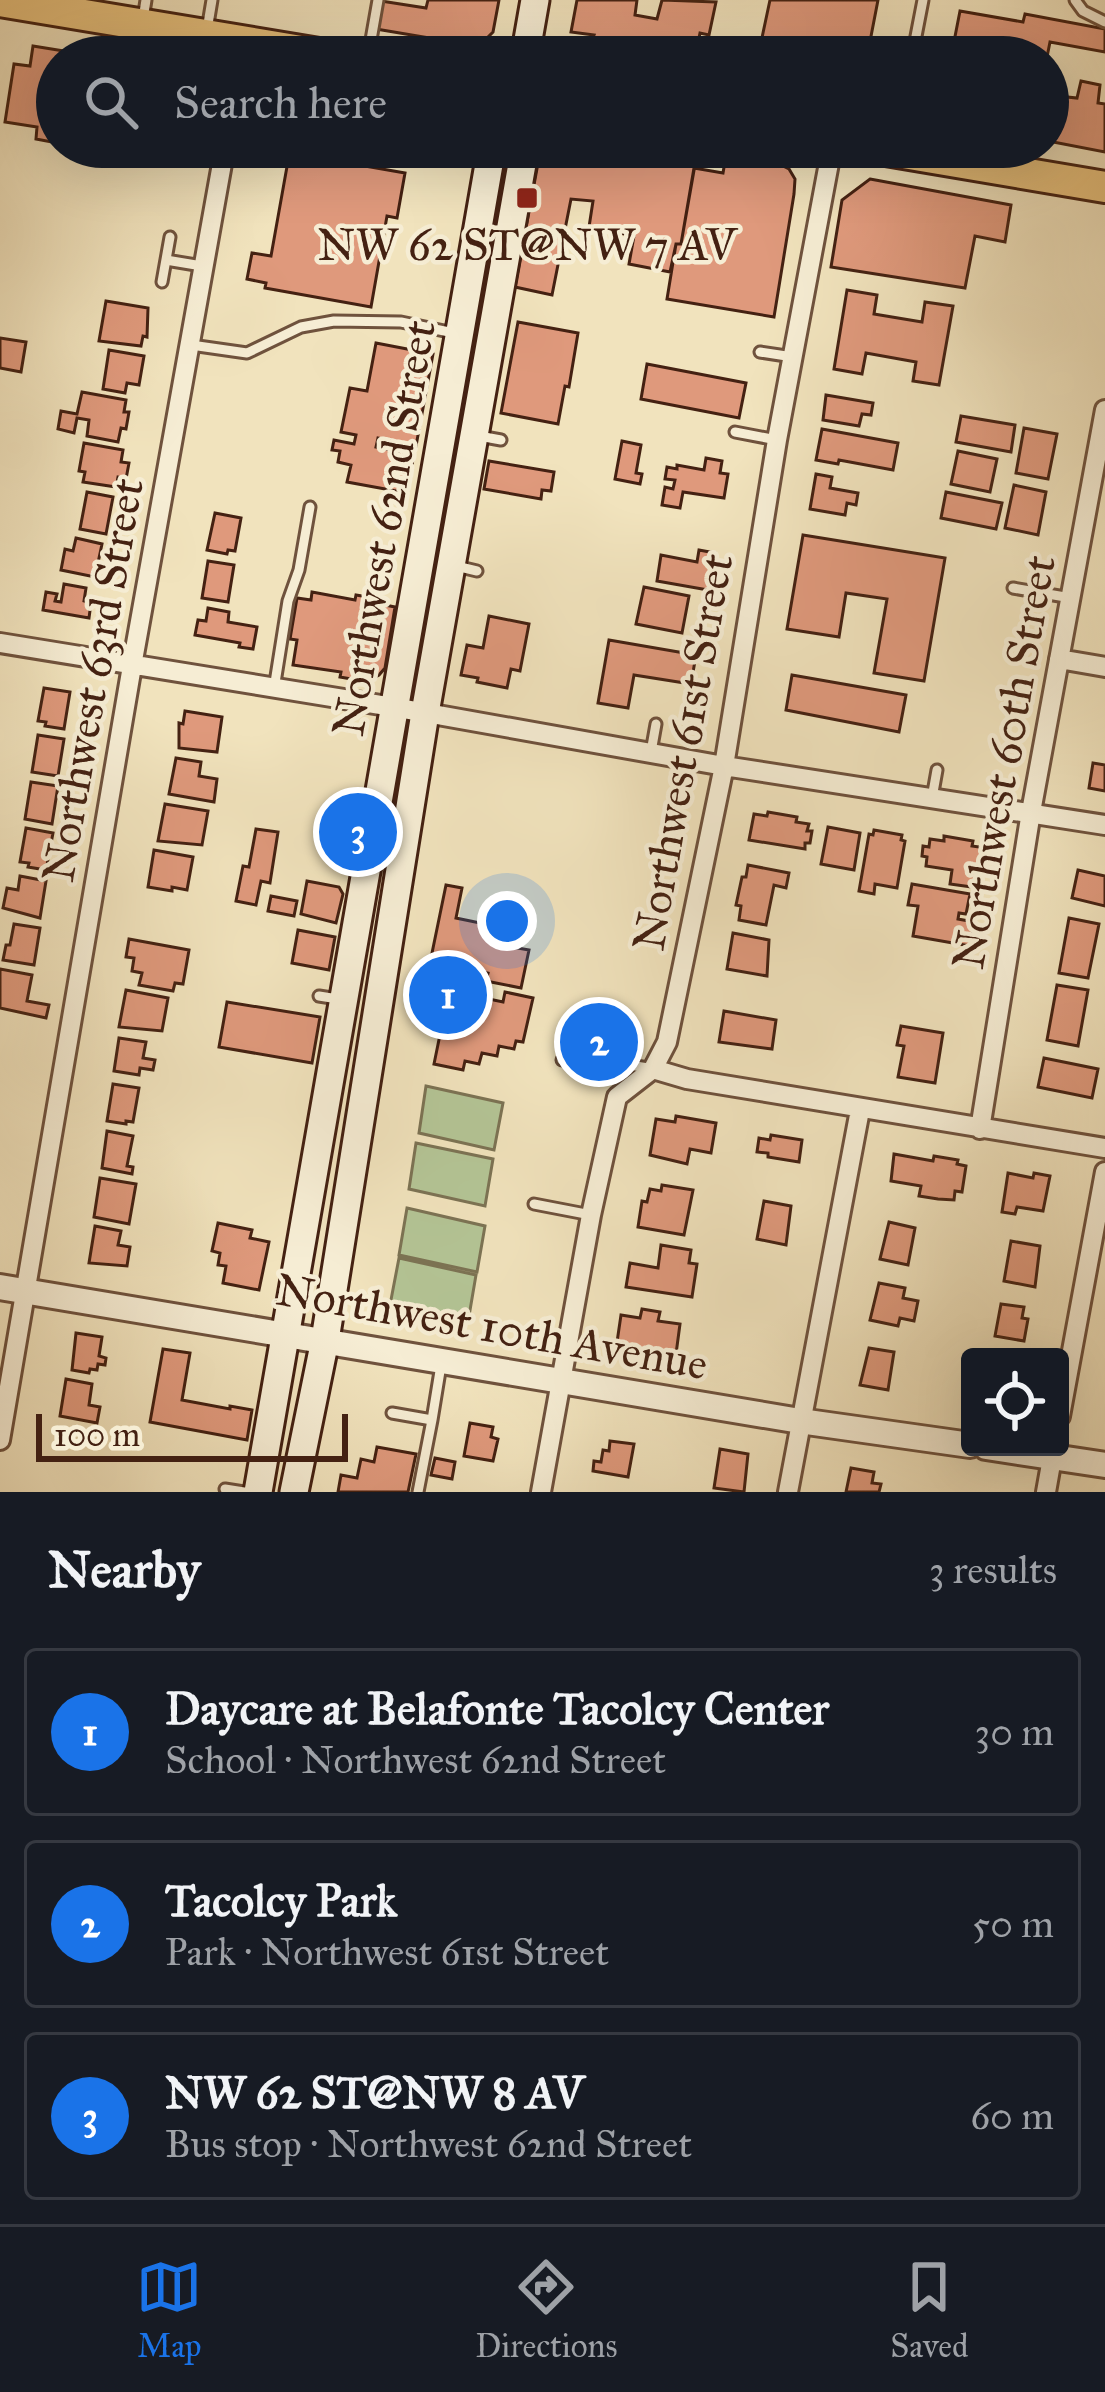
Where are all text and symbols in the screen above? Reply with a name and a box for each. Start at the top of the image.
search box [36,36,1069,168]
icon: search [78,69,144,135]
text: Search here [174,75,387,130]
marker: NW 62 ST@NW 7 AV [514,185,540,211]
place label: NW 62 ST@NW 7 AV [317,217,738,272]
street label: Northwest 62nd Street [320,316,447,740]
street label: Northwest 63rd Street [30,474,155,886]
street label: Northwest 61st Street [621,549,744,955]
street label: Northwest 60th Street [940,551,1067,973]
pin: 3 [319,787,397,877]
your location [477,891,537,951]
pin: 1 [409,950,487,1040]
pin: 2 [560,997,638,1087]
street label: Northwest 10th Avenue [272,1261,712,1392]
map controls [961,1348,1069,1456]
button: locate [961,1348,1069,1456]
scale bar [36,1408,348,1461]
text: 100 m [54,1415,140,1455]
text: Nearby [48,1539,200,1601]
text: 3 results [929,1546,1057,1594]
text: Daycare at Belafonte Tacolcy Center [165,1681,829,1736]
text: 1 [82,1708,98,1756]
text: 30 m [975,1708,1054,1756]
text: School · Northwest 62nd Street [165,1736,666,1784]
text: Tacolcy Park [165,1873,397,1928]
text: 2 [80,1900,100,1948]
text: 50 m [972,1900,1054,1948]
text: Park · Northwest 61st Street [165,1928,609,1976]
text: NW 62 ST@NW 8 AV [165,2065,584,2120]
text: 3 [82,2092,98,2140]
text: 60 m [970,2092,1054,2140]
text: Bus stop · Northwest 62nd Street [165,2120,692,2168]
tab: Map [136,2254,202,2366]
tab: Directions [475,2254,617,2366]
tab: Saved [890,2254,969,2366]

